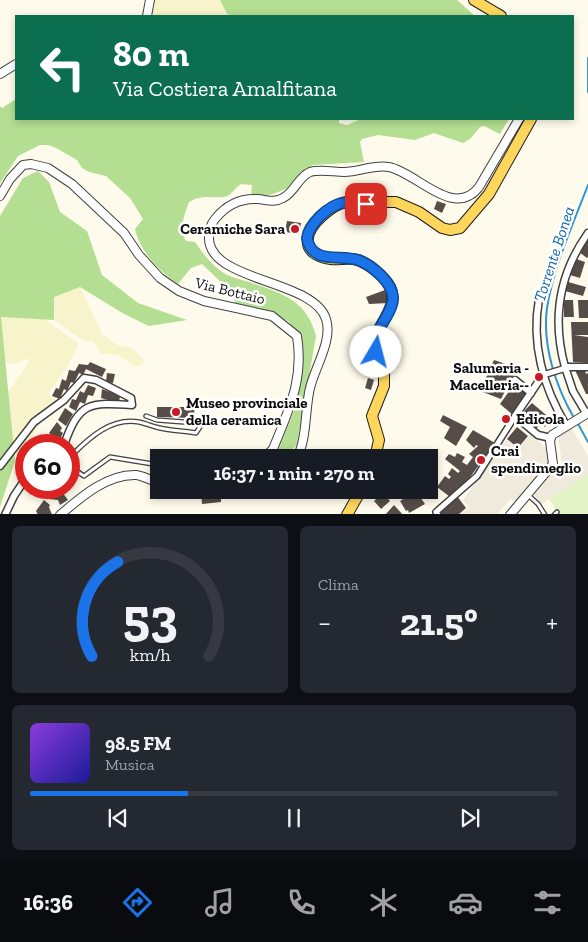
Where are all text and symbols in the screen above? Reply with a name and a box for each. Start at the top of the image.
text: 80 m [113,33,189,75]
icon: left [30,35,95,100]
text: Via Costiera Amalfitana [113,75,337,102]
pin [345,183,387,225]
icon: arrive [352,190,380,218]
water label: Torrente Bonea [530,204,578,304]
place label: Ceramiche Sara [180,220,285,238]
marker: Ceramiche Sara [289,223,301,235]
street label: Via Bottaio [192,273,267,308]
position arrow [349,325,401,377]
place label: Salumeria - Macelleria-- [450,359,529,394]
marker: Salumeria - Macelleria-- [533,371,545,383]
place label: Museo provinciale della ceramica [186,394,308,429]
marker: Museo provinciale della ceramica [170,406,182,418]
place label: Edicola [516,410,565,428]
marker: Edicola [500,413,512,425]
speed limit sign: 60 [15,434,80,499]
place label: Crai spendimeglio [491,442,581,477]
marker: Crai spendimeglio [475,454,487,466]
text: 16:37 · 1 min · 270 m [214,462,374,485]
text: Clima [318,575,359,594]
text: 53 [123,586,177,648]
text: 21.5° [400,599,478,645]
text: − [318,606,331,639]
text: + [546,606,558,639]
text: km/h [130,644,170,666]
text: 98.5 FM [105,732,171,755]
text: Musica [105,755,154,774]
icon: previous [104,804,132,832]
icon: pause [280,804,308,832]
icon: next [456,804,484,832]
icon: directions [120,885,155,920]
icon: music [202,885,237,920]
icon: phone [284,885,319,920]
icon: climate [366,885,401,920]
icon: car [448,885,483,920]
icon: filters [530,885,565,920]
text: 16:36 [23,889,73,916]

